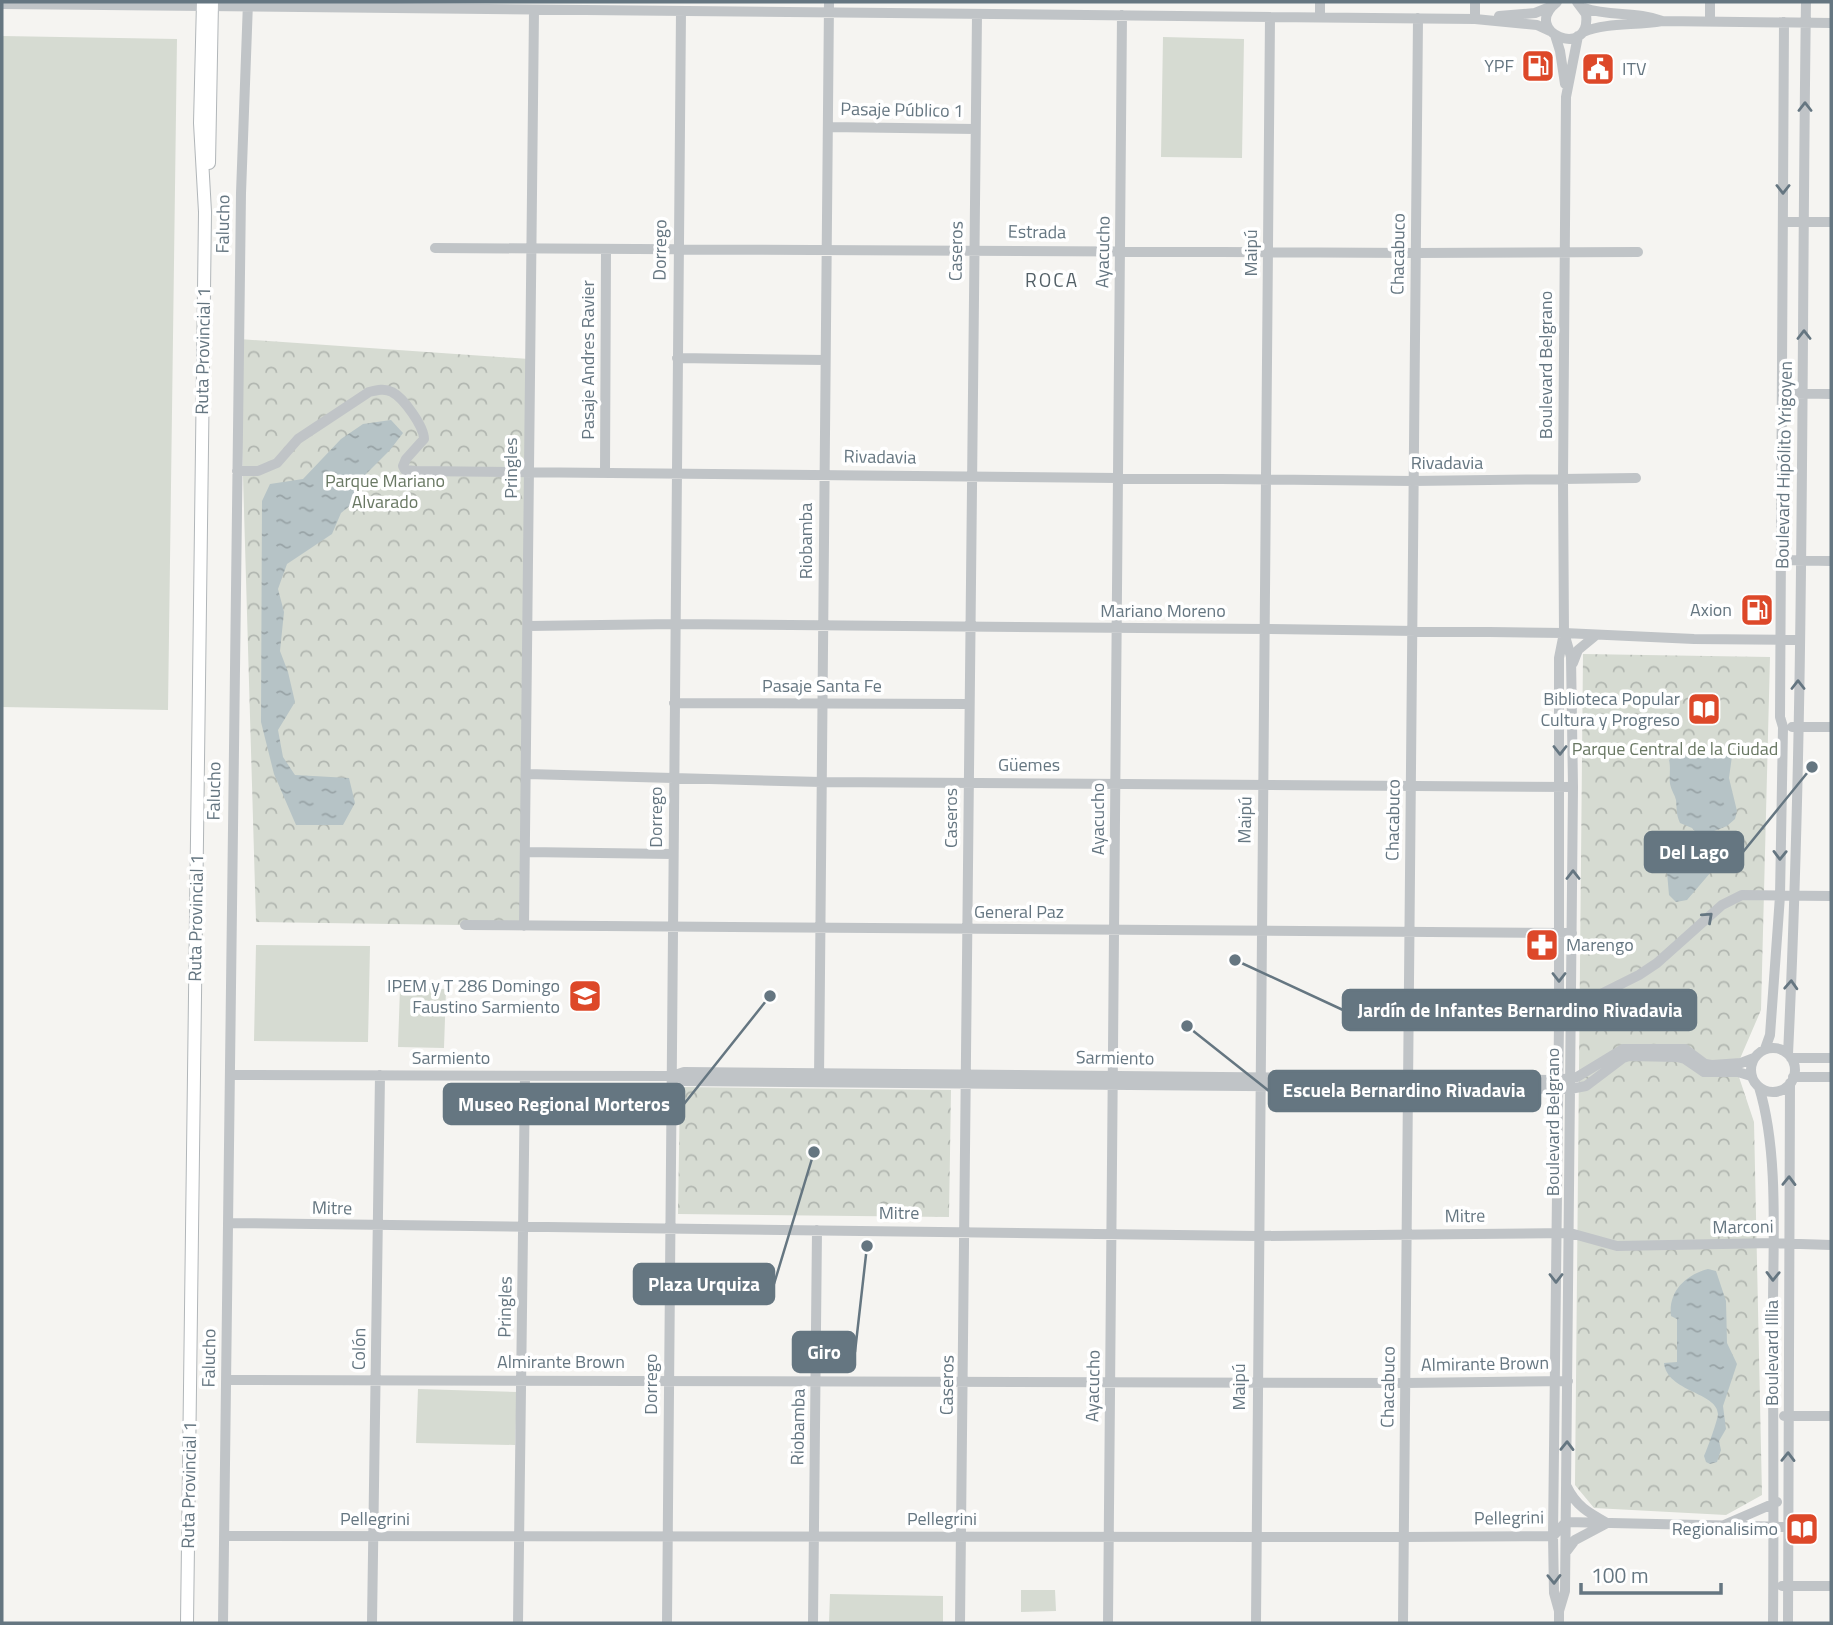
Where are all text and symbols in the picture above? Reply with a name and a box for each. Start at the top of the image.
fuel station icon: YPF [1519,47,1557,85]
public building icon: ITV [1579,50,1617,88]
place label: YPF [1484,52,1514,79]
place label: ITV [1622,55,1647,82]
street label: Pasaje Público 1 [840,95,964,124]
one-way arrow [1797,101,1813,112]
one-way arrow [1775,184,1791,194]
street label: Falucho [208,194,237,254]
street label: Chacabuco [1383,213,1412,295]
street label: Ayacucho [1088,216,1117,288]
street label: Estrada [1008,217,1066,246]
street label: Dorrego [645,219,674,281]
street label: Caseros [941,221,970,281]
street label: Maipú [1237,229,1264,277]
district label: ROCA [1025,265,1079,294]
street label: Pasaje Andres Ravier [574,280,601,440]
street label: Ruta Provincial 1 [188,287,217,415]
street label: Boulevard Belgrano [1532,291,1559,439]
one-way arrow [1796,329,1812,339]
street label: Boulevard Hipólito Yrigoyen [1768,361,1799,569]
street label: Pringles [497,437,524,499]
street label: Rivadavia [843,442,917,471]
street label: Rivadavia [1411,449,1483,476]
park label: Parque Mariano Alvarado [325,467,445,515]
street label: Riobamba [792,503,819,579]
fuel station icon: Axion [1738,591,1776,629]
place label: Axion [1690,596,1732,623]
street label: Mariano Moreno [1100,597,1226,624]
street label: Pasaje Santa Fe [762,672,882,699]
one-way arrow [1790,679,1806,689]
place label: Biblioteca Popular Cultura y Progreso [1540,685,1680,733]
library icon: Biblioteca Popular Cultura y Progreso [1685,690,1723,728]
park label: Parque Central de la Ciudad [1572,735,1778,762]
one-way arrow [1552,745,1568,756]
street label: Güemes [998,751,1060,778]
street label: Falucho [199,761,228,821]
street label: Chacabuco [1378,779,1407,861]
street label: Ayacucho [1084,783,1111,855]
street label: Dorrego [642,786,669,848]
street label: Caseros [937,788,964,848]
street label: Maipú [1231,796,1258,844]
callout: Del Lago [1645,832,1743,872]
text: Del Lago [1659,837,1729,866]
one-way arrow [1772,850,1788,860]
street label: Ruta Provincial 1 [181,854,210,982]
one-way arrow [1565,869,1581,880]
street label: General Paz [974,898,1064,925]
one-way arrow [1700,913,1713,926]
pharmacy icon: Marengo [1523,926,1561,964]
place label: Marengo [1566,931,1634,958]
place label: IPEM y T 286 Domingo Faustino Sarmiento [387,972,560,1020]
one-way arrow [1551,973,1567,983]
school or university icon: IPEM y T 286 Domingo Faustino Sarmiento [566,977,604,1015]
one-way arrow [1783,980,1798,991]
callout: Jardín de Infantes Bernardino Rivadavia [1343,990,1696,1030]
text: Jardín de Infantes Bernardino Rivadavia [1357,995,1683,1024]
street label: Sarmiento [1076,1043,1154,1072]
street label: Sarmiento [412,1044,490,1071]
street label: Boulevard Belgrano [1539,1048,1566,1196]
callout: Escuela Bernardino Rivadavia [1269,1071,1540,1111]
text: Escuela Bernardino Rivadavia [1283,1075,1526,1104]
callout: Museo Regional Morteros [444,1084,684,1124]
text: Museo Regional Morteros [458,1089,670,1118]
one-way arrow [1781,1175,1797,1185]
street label: Mitre [312,1194,353,1221]
street label: Mitre [879,1199,919,1226]
street label: Mitre [1444,1202,1485,1229]
street label: Marconi [1712,1212,1774,1241]
callout: Plaza Urquiza [634,1264,774,1304]
text: Plaza Urquiza [648,1269,760,1298]
one-way arrow [1766,1271,1781,1282]
one-way arrow [1548,1274,1564,1284]
street label: Pringles [490,1276,519,1338]
street label: Boulevard Illia [1758,1300,1785,1406]
street label: Falucho [194,1328,223,1388]
street label: Colón [345,1328,372,1370]
callout: Giro [793,1332,855,1372]
text: Giro [807,1337,841,1366]
street label: Chacabuco [1373,1346,1402,1428]
street label: Almirante Brown [497,1348,625,1375]
street label: Almirante Brown [1421,1349,1549,1378]
street label: Ayacucho [1078,1350,1107,1422]
street label: Dorrego [637,1353,664,1415]
street label: Caseros [932,1355,961,1415]
street label: Maipú [1225,1363,1252,1411]
street label: Riobamba [783,1388,812,1466]
street label: Ruta Provincial 1 [174,1421,203,1549]
one-way arrow [1559,1440,1575,1450]
one-way arrow [1780,1451,1796,1462]
street label: Pellegrini [1474,1503,1544,1532]
street label: Pellegrini [340,1505,410,1532]
street label: Pellegrini [907,1505,977,1532]
library icon: Regionalisimo [1783,1510,1821,1548]
place label: Regionalisimo [1672,1515,1778,1542]
scale bar [1581,1552,1721,1596]
text: 100 m [1591,1559,1648,1591]
one-way arrow [1546,1574,1561,1585]

